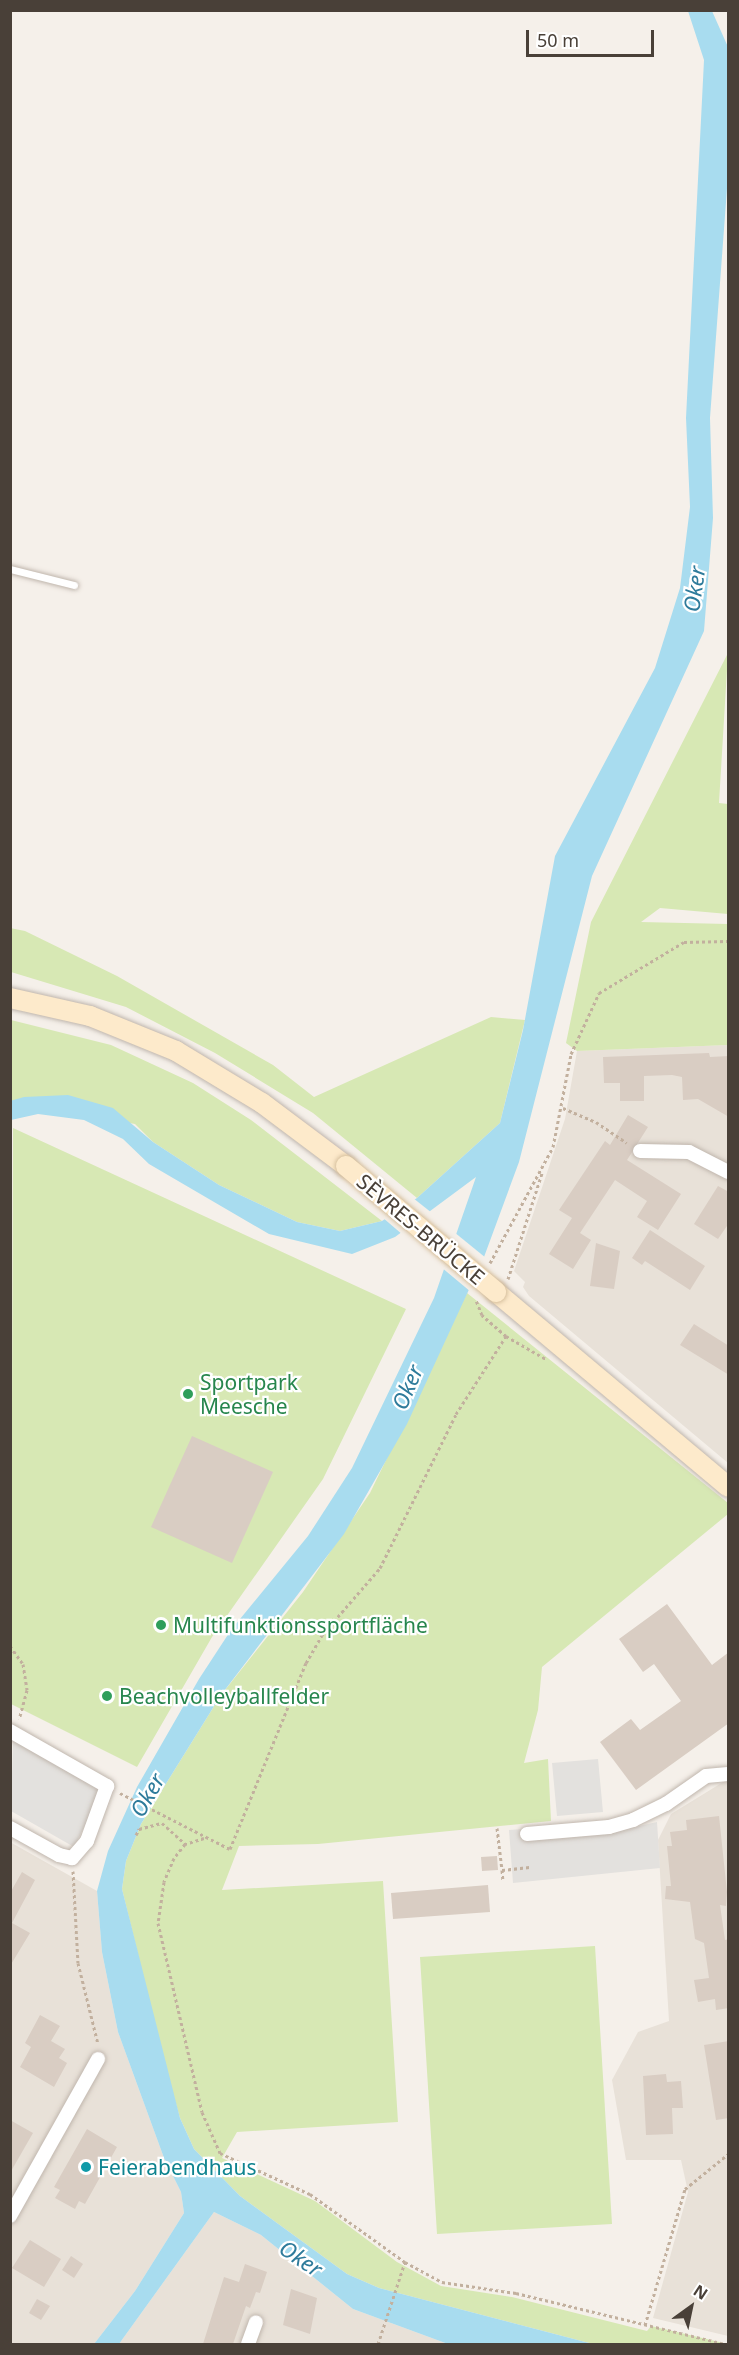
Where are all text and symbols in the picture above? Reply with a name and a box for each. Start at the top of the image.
scale bar [529,18,656,56]
text: 50 m [537,28,579,52]
water label: Oker [678,564,710,614]
street label: SÈVRES-BRÜCKE [352,1168,490,1290]
water label: Oker [386,1361,428,1413]
place label: Sportpark Meesche [200,1369,298,1419]
marker: Sportpark Meesche [181,1387,195,1401]
place label: Multifunktionssportfläche [173,1612,428,1638]
marker: Multifunktionssportfläche [154,1618,168,1632]
place label: Beachvolleyballfelder [119,1683,329,1709]
marker: Beachvolleyballfelder [100,1689,114,1703]
water label: Oker [124,1768,170,1822]
place label: Feierabendhaus [98,2154,256,2180]
marker: Feierabendhaus [79,2160,93,2174]
water label: Oker [275,2234,327,2282]
north arrow [661,2277,721,2337]
text: N [689,2279,712,2305]

